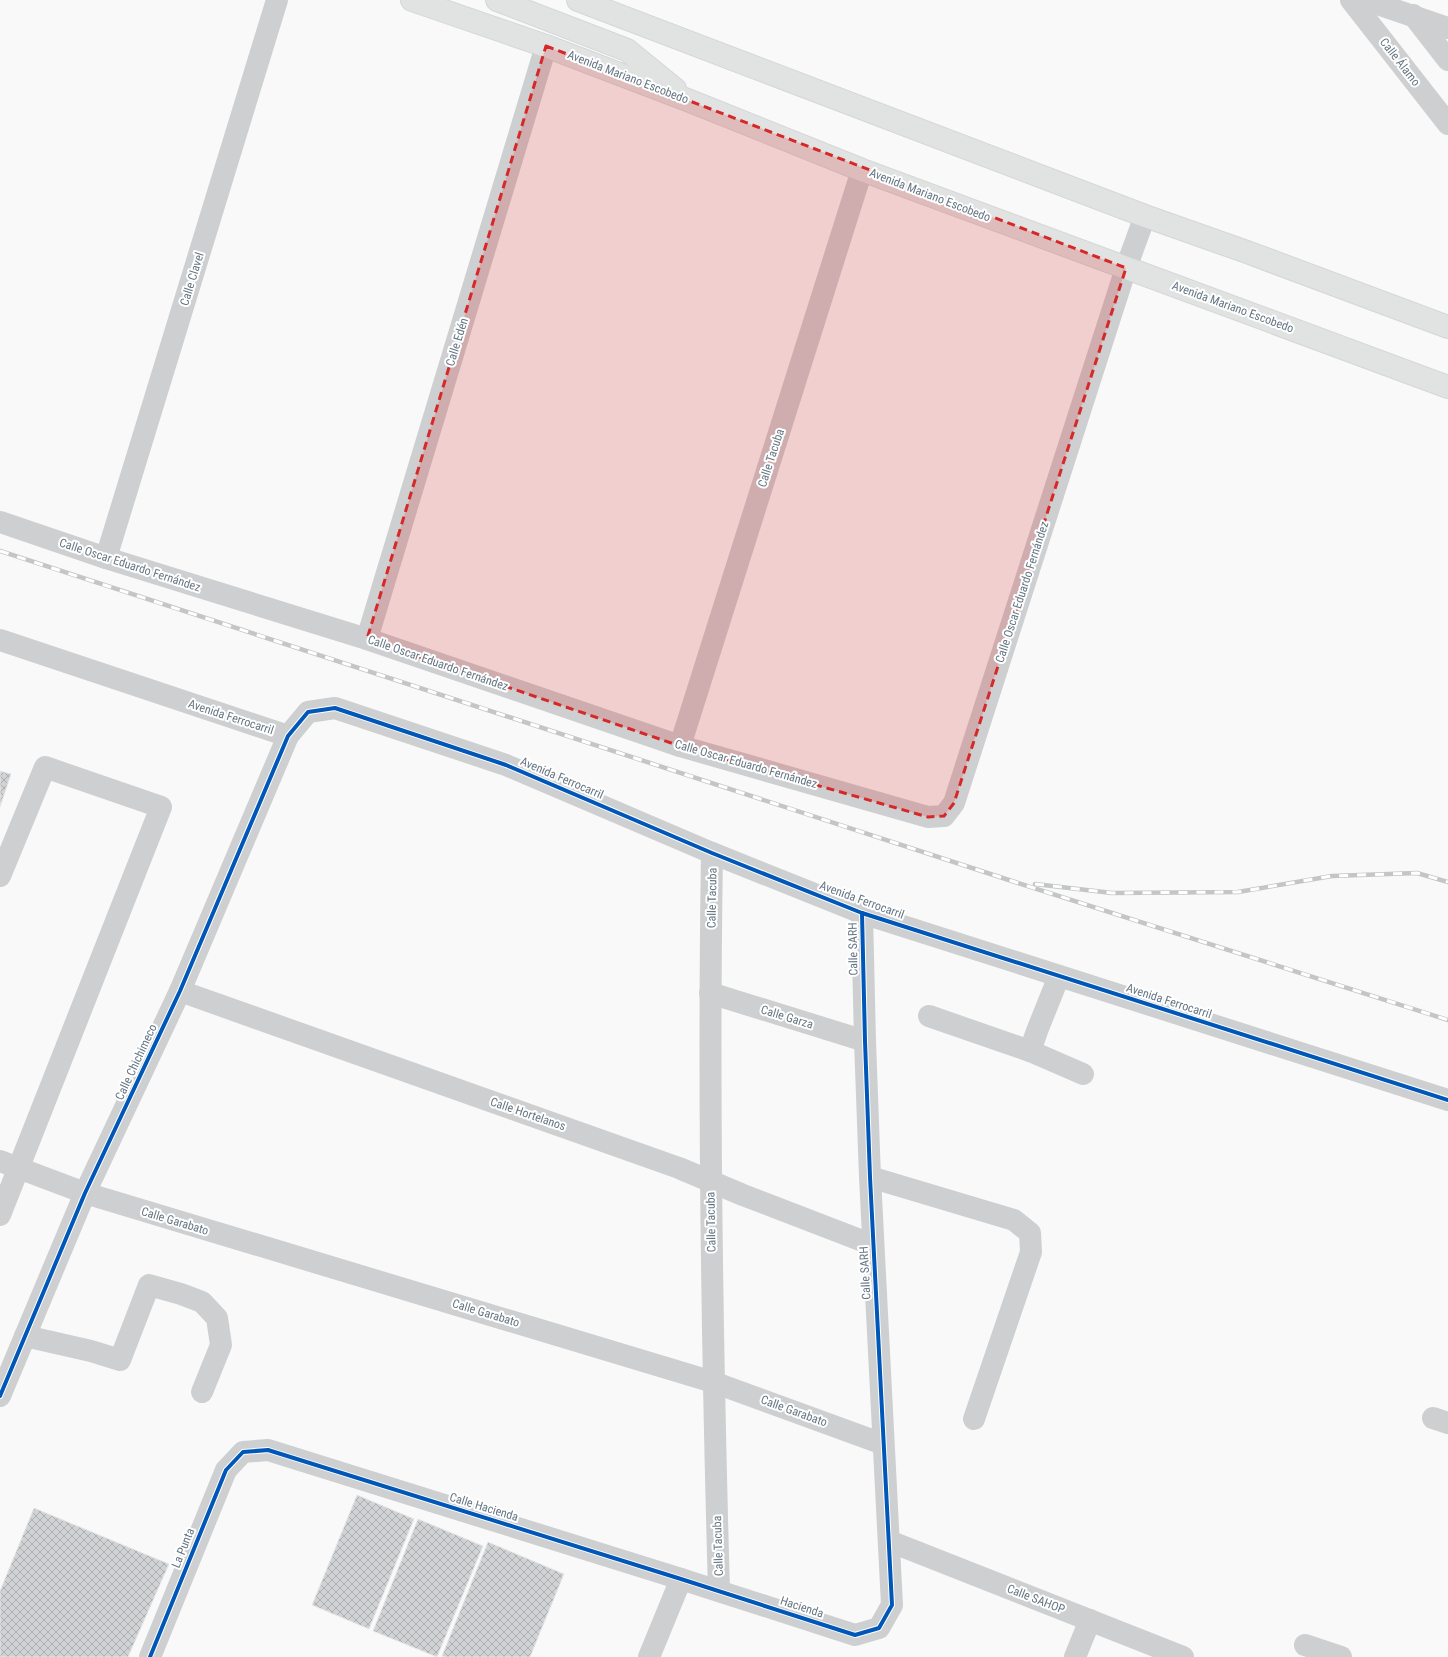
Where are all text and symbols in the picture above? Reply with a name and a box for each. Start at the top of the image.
street label: Calle Álamo [1377,35,1424,89]
street label: Avenida Mariano Escobedo [566,47,690,107]
street label: Avenida Mariano Escobedo [868,165,992,225]
street label: Calle Clavel [177,251,207,307]
street label: Avenida Mariano Escobedo [1170,278,1296,336]
street label: Calle Edén [443,316,471,368]
street label: Calle Tacuba [755,427,787,489]
street label: Calle Oscar Eduardo Fernández [993,520,1051,664]
street label: Calle Oscar Eduardo Fernández [58,536,202,594]
street label: Calle Oscar Eduardo Fernández [366,632,510,694]
street label: Avenida Ferrocarril [187,697,275,737]
street label: Calle Oscar Eduardo Fernández [673,737,819,791]
street label: Avenida Ferrocarril [518,754,606,802]
street label: Calle Tacuba [704,867,720,928]
street label: Avenida Ferrocarril [818,878,906,922]
street label: Calle SARH [846,922,860,976]
street label: Avenida Ferrocarril [1125,981,1213,1021]
street label: Calle Garza [759,1002,815,1032]
street label: Calle Chichimeco [112,1022,160,1102]
street label: Calle Hortelanos [488,1095,568,1133]
street label: Calle Tacuba [703,1191,719,1252]
street label: Calle Garabato [140,1204,210,1238]
street label: Calle SARH [857,1246,873,1300]
street label: Calle Garabato [451,1296,521,1330]
street label: Calle Garabato [759,1393,829,1429]
street label: Calle Hacienda [448,1490,520,1524]
street label: Calle Tacuba [710,1515,726,1576]
street label: La Punta [169,1526,197,1570]
street label: Calle SAHOP [1005,1582,1067,1617]
street label: Hacienda [779,1593,826,1621]

